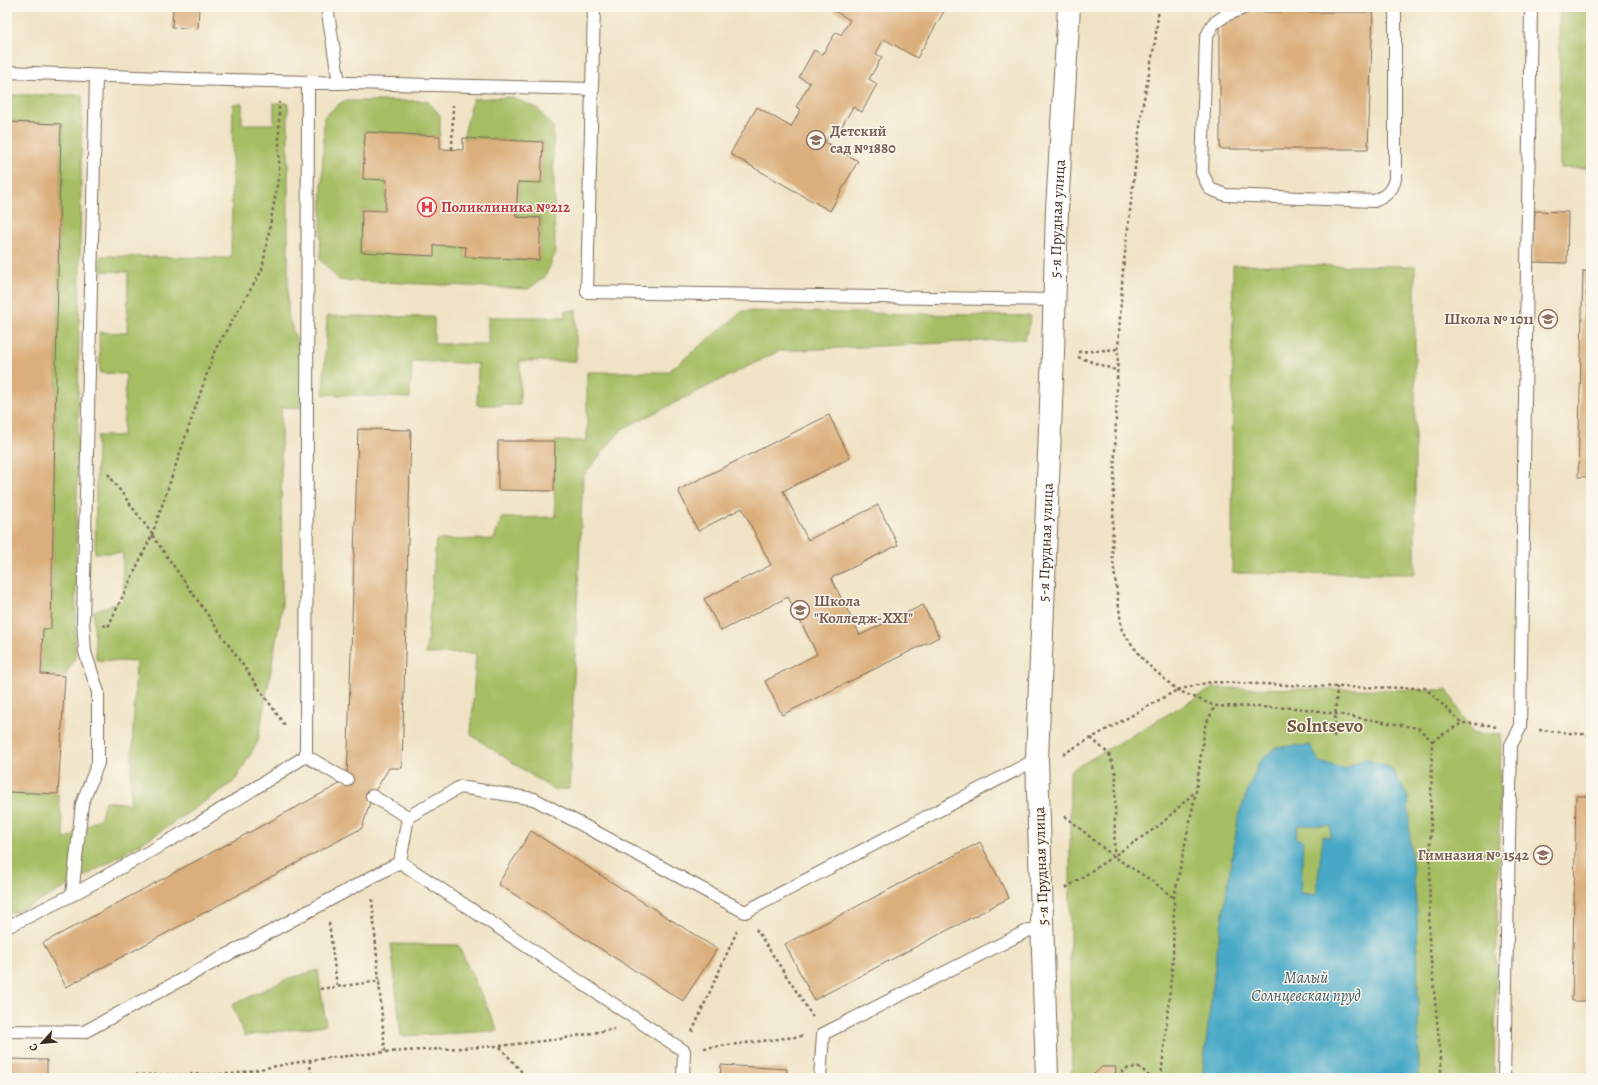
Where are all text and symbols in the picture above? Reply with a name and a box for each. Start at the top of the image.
place label: Детский сад №1880 [830,121,896,158]
school or university icon: Детский сад №1880 [805,129,827,151]
street label: 5-я Прудная улица [1045,159,1070,278]
hospital icon: Поликлиника №212 [416,196,438,218]
place label: Поликлиника №212 [441,197,571,217]
school or university icon: Школа № 1011 [1537,308,1559,330]
place label: Школа № 1011 [1444,309,1535,329]
street label: 5-я Прудная улица [1033,483,1058,602]
place label: Школа "Колледж-XXI" [814,591,913,628]
school or university icon: Школа "Колледж-XXI" [789,599,811,621]
district label: Solntsevo [1287,713,1364,739]
street label: 5-я Прудная улица [1029,806,1053,926]
school or university icon: Гимназия № 1542 [1532,844,1554,866]
place label: Гимназия № 1542 [1418,845,1530,865]
water label: Малый Солнцевскаи пруд [1251,967,1361,1007]
north arrow [22,1023,62,1063]
text: С [25,1041,42,1054]

